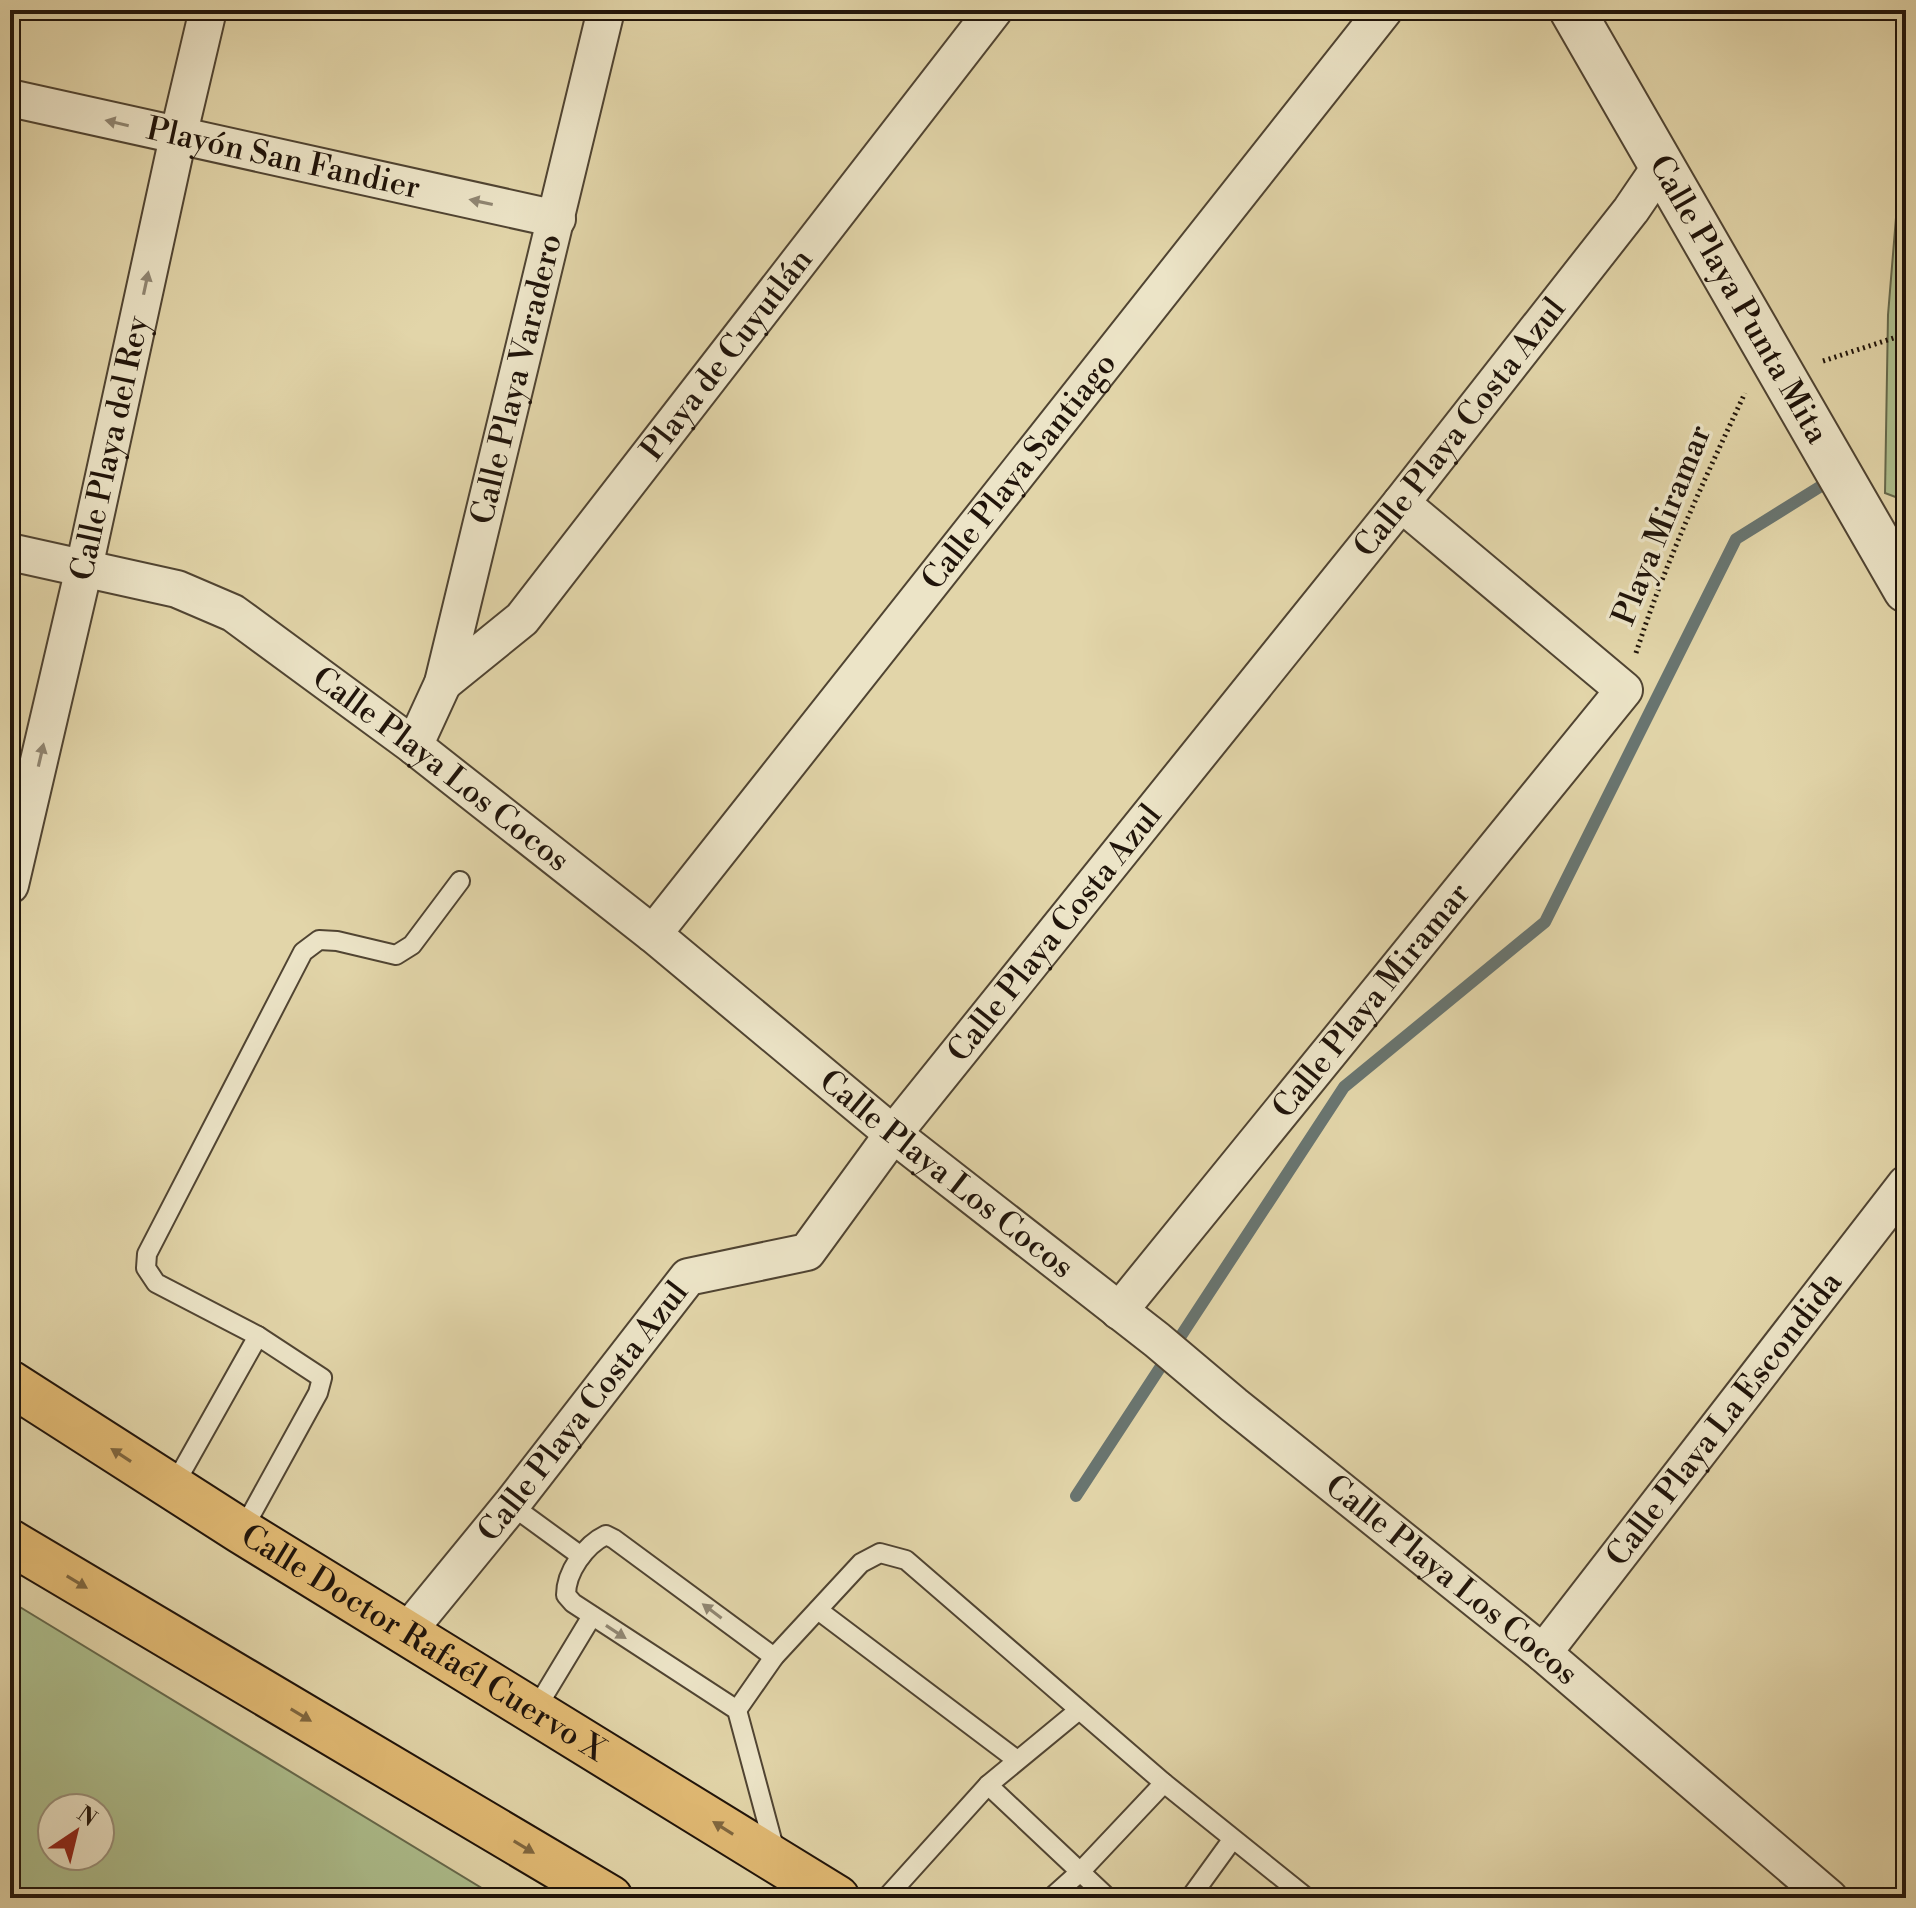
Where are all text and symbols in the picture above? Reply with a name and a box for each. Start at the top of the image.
street label: Playón San Fandier [143,109,424,208]
one-way arrow [105,116,130,128]
street label: Calle Playa Punta Mita [1640,148,1838,451]
one-way arrow [468,195,493,208]
street label: Calle Playa Varadero [462,230,571,528]
street label: Playa de Cuyutlán [632,241,821,469]
one-way arrow [140,270,153,295]
street label: Calle Playa Costa Azul [1345,289,1575,566]
street label: Calle Playa del Rey [62,312,158,584]
street label: Calle Playa Santiago [913,344,1125,598]
street label: Playa Miramar [1604,419,1720,631]
street label: Calle Playa Los Cocos [304,658,577,881]
one-way arrow [35,742,47,767]
street label: Calle Playa Costa Azul [939,796,1171,1070]
street label: Calle Playa Miramar [1264,875,1479,1127]
street label: Calle Playa Los Cocos [811,1061,1082,1287]
street label: Calle Playa La Escondida [1598,1263,1851,1574]
street label: Calle Playa Costa Azul [469,1273,697,1550]
one-way arrow [110,1448,132,1462]
street label: Calle Playa Los Cocos [1317,1466,1586,1694]
street label: Calle Doctor Rafaél Cuervo X [233,1516,614,1771]
one-way arrow [66,1575,88,1589]
one-way arrow [701,1603,723,1619]
one-way arrow [606,1624,627,1639]
one-way arrow [290,1708,312,1722]
north arrow [36,1792,116,1872]
text: N [72,1801,102,1833]
one-way arrow [712,1821,734,1835]
one-way arrow [513,1840,535,1854]

